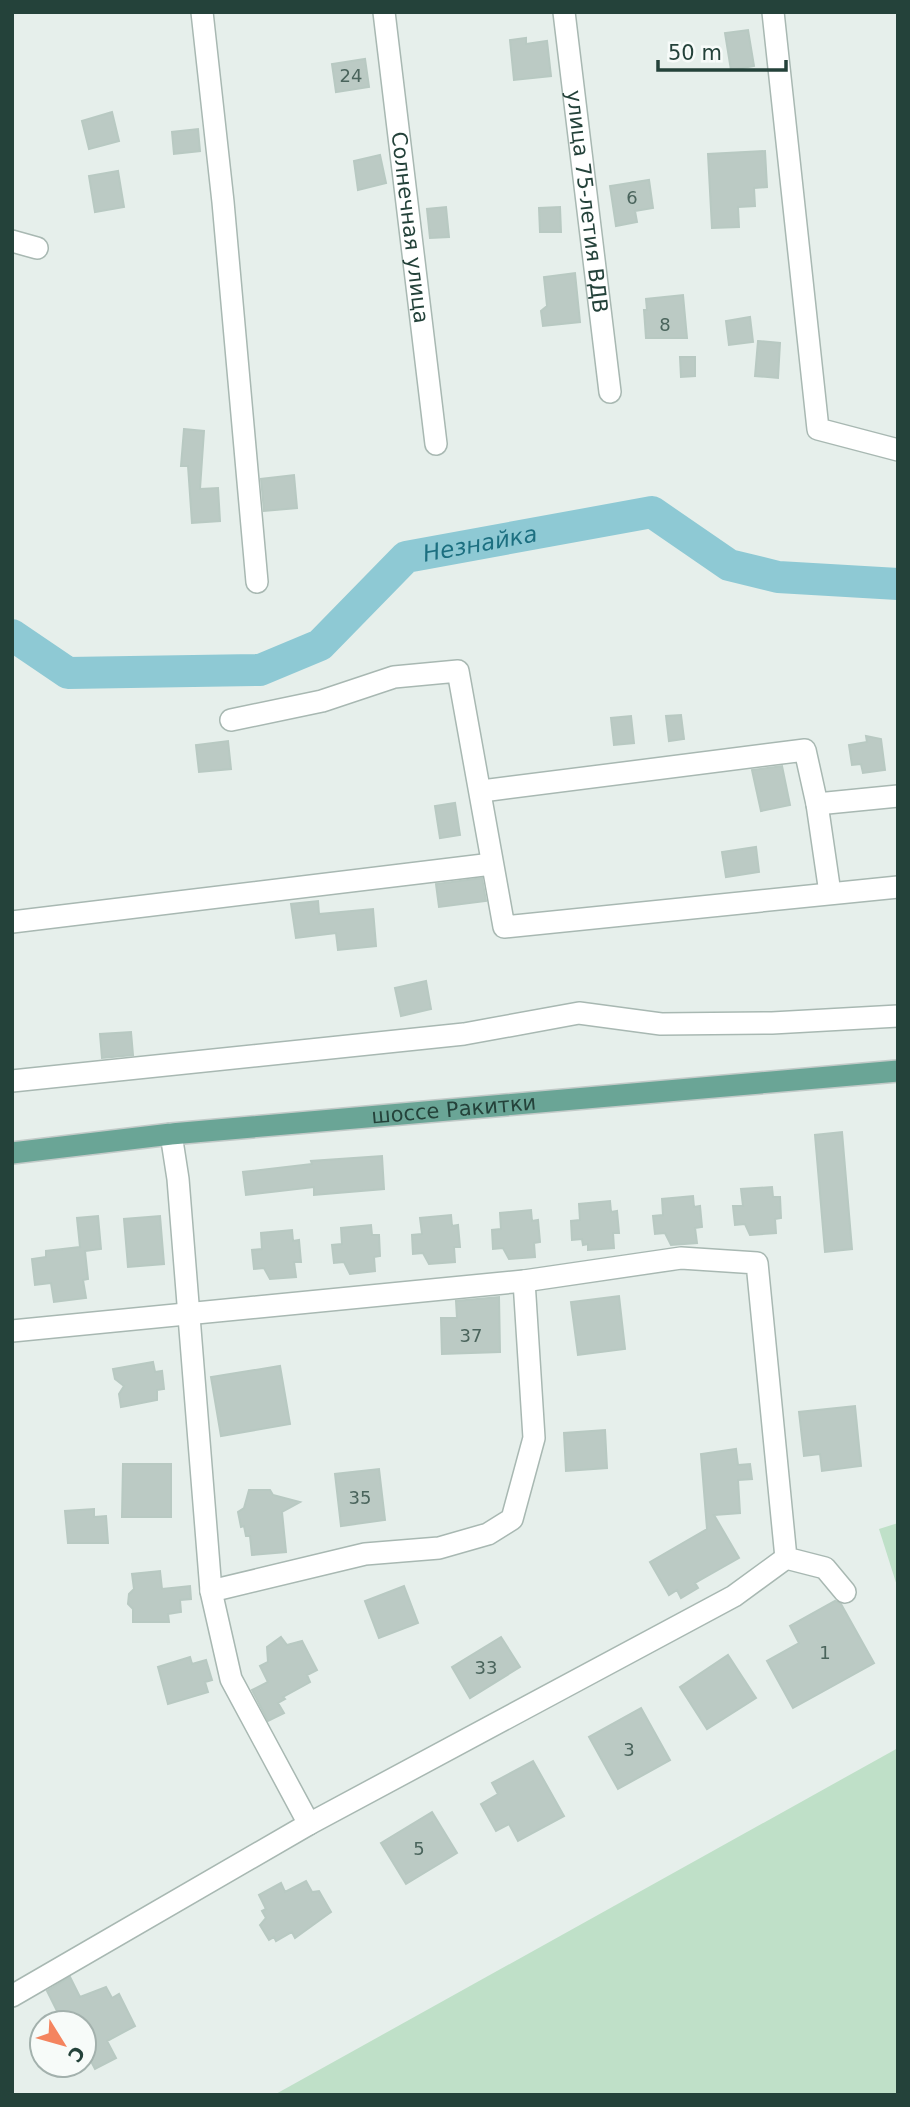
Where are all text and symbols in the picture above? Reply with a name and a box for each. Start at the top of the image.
scale bar [658,28,786,72]
text: 50 m [668,41,722,65]
house number: 24 [340,65,362,86]
street label: улица 75-летия ВДВ [562,89,612,315]
street label: Солнечная улица [387,130,433,325]
house number: 6 [626,187,638,208]
house number: 8 [659,314,671,335]
water label: Незнайка [421,520,539,567]
street label: шоссе Ракитки [370,1090,537,1129]
house number: 37 [460,1325,482,1346]
house number: 35 [349,1487,371,1508]
house number: 1 [819,1642,831,1663]
house number: 33 [475,1657,497,1678]
house number: 3 [623,1739,635,1760]
house number: 5 [413,1838,425,1859]
north arrow [28,2009,98,2079]
text: С [64,2042,90,2066]

